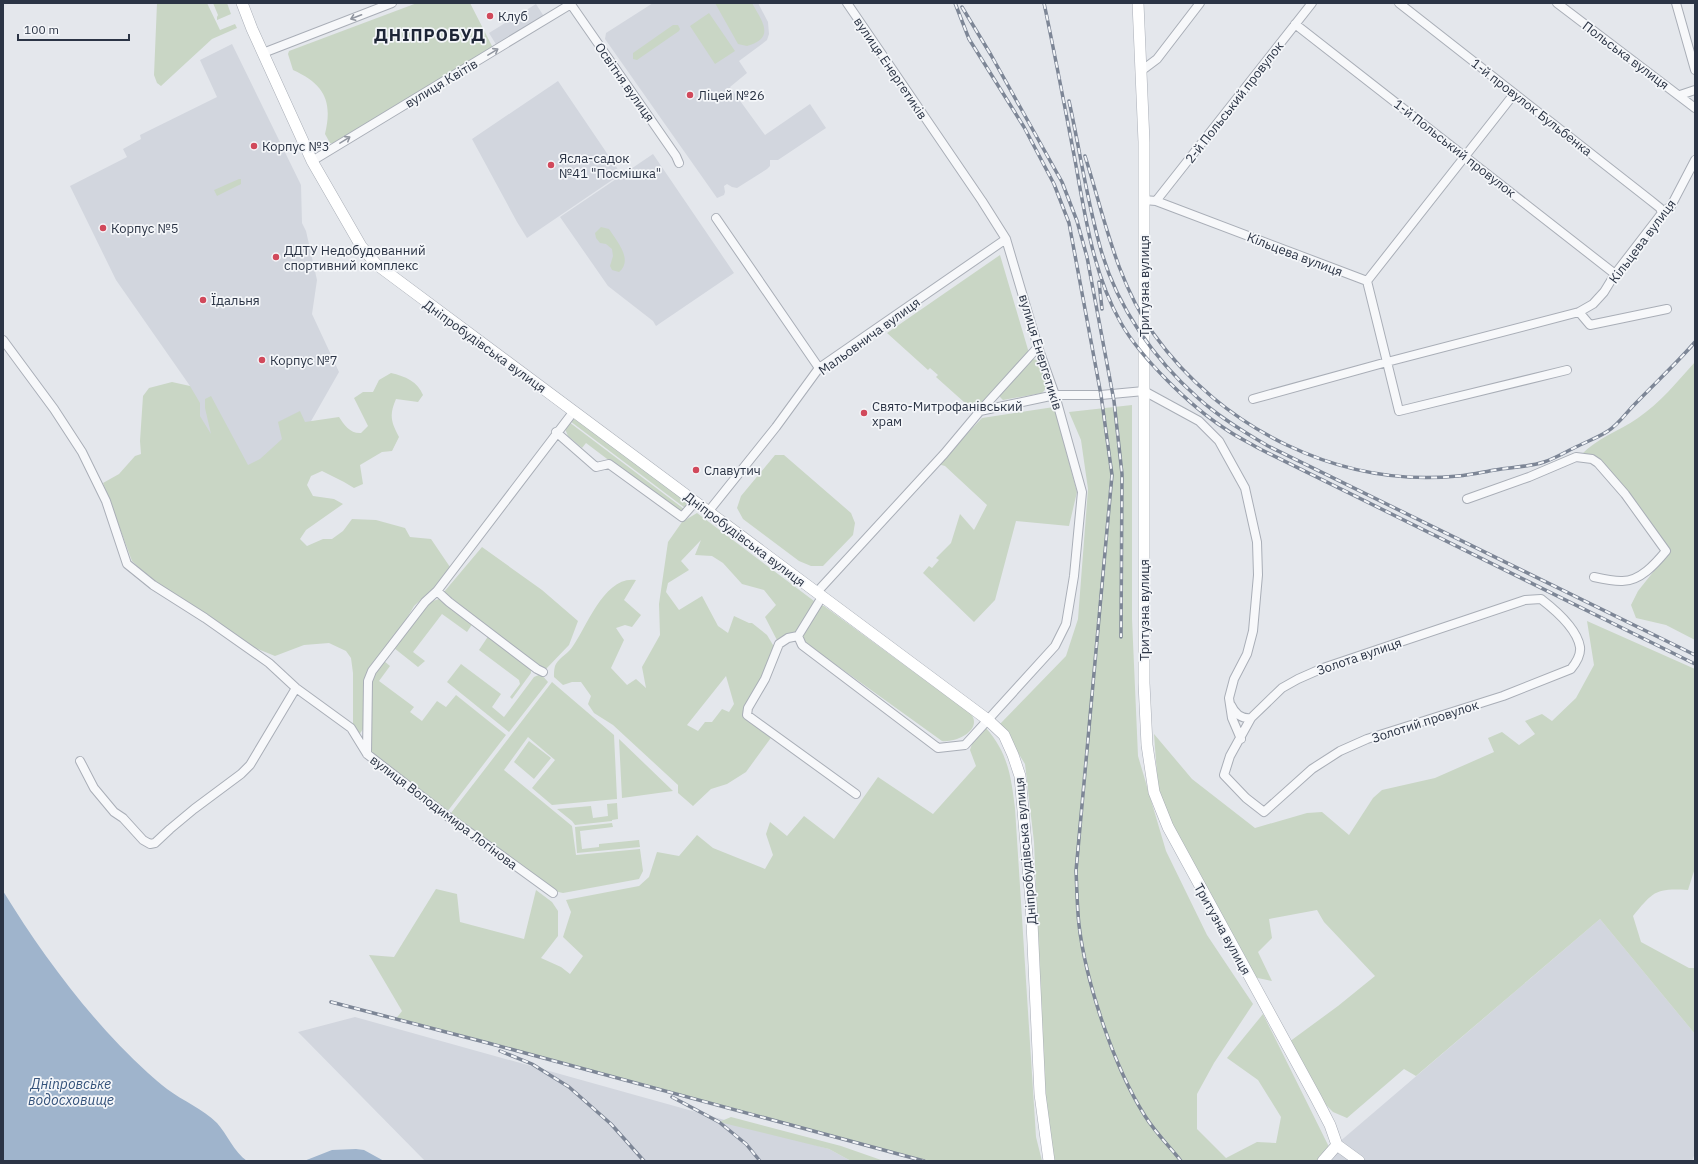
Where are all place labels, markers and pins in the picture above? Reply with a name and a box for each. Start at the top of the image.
place label: Клуб [498,8,528,25]
marker: Клуб [485,11,495,21]
place label: Ліцей №26 [698,87,765,104]
marker: Ліцей №26 [685,90,695,100]
place label: Корпус №3 [262,138,330,155]
marker: Корпус №3 [249,141,259,151]
place label: Ясла-садок №41 "Посмішка" [559,150,661,182]
marker: Ясла-садок №41 "Посмішка" [546,160,556,170]
place label: Корпус №5 [111,220,179,237]
marker: Корпус №5 [98,223,108,233]
place label: ДДТУ Недобудованний спортивний комплекс [284,242,426,274]
marker: ДДТУ Недобудованний спортивний комплекс [271,252,281,262]
place label: Їдальня [211,292,260,309]
marker: Їдальня [198,295,208,305]
place label: Корпус №7 [270,352,338,369]
marker: Корпус №7 [257,355,267,365]
place label: Свято-Митрофанівський храм [872,398,1023,430]
marker: Свято-Митрофанівський храм [859,408,869,418]
place label: Славутич [704,462,761,479]
marker: Славутич [691,465,701,475]

